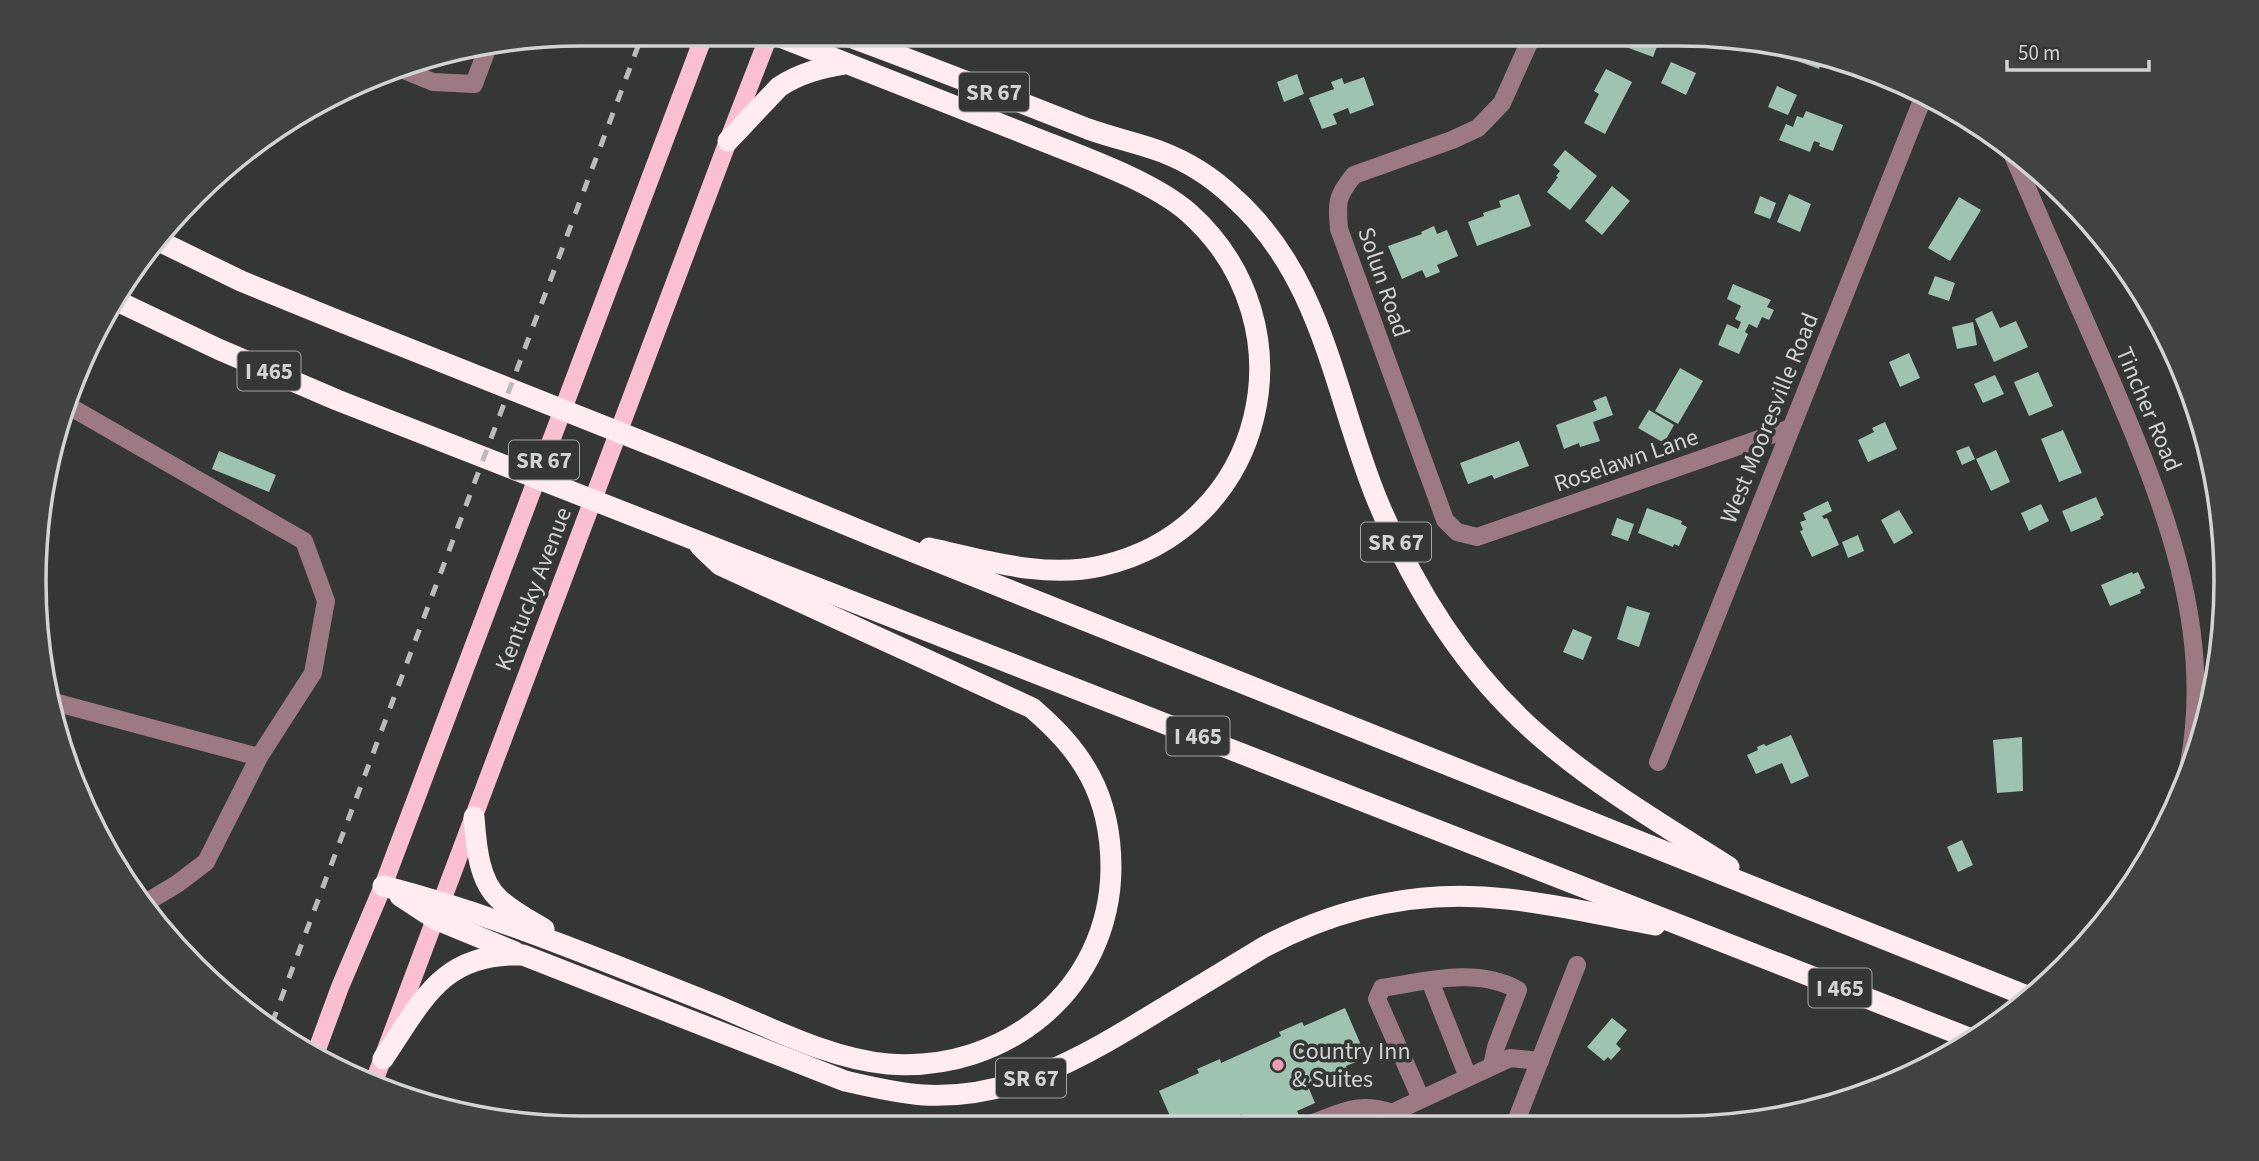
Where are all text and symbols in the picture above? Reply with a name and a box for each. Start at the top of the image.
scale bar [2007,28,2149,72]
text: 50 m [2018,38,2060,68]
road number: SR 67 [959,72,1029,111]
street label: Solun Road [1348,222,1419,342]
street label: West Mooresville Road [1711,308,1828,529]
street label: Tincher Road [2107,341,2191,477]
road number: I 465 [238,352,300,390]
street label: Roselawn Lane [1549,419,1703,502]
road number: SR 67 [509,440,579,480]
street label: Kentucky Avenue [486,502,581,676]
road number: SR 67 [1361,522,1431,562]
road number: I 465 [1166,716,1230,756]
road number: I 465 [1808,968,1871,1007]
place label: Country Inn & Suites [1292,1034,1411,1097]
marker: Country Inn & Suites [1270,1057,1286,1073]
road number: SR 67 [996,1058,1066,1098]

